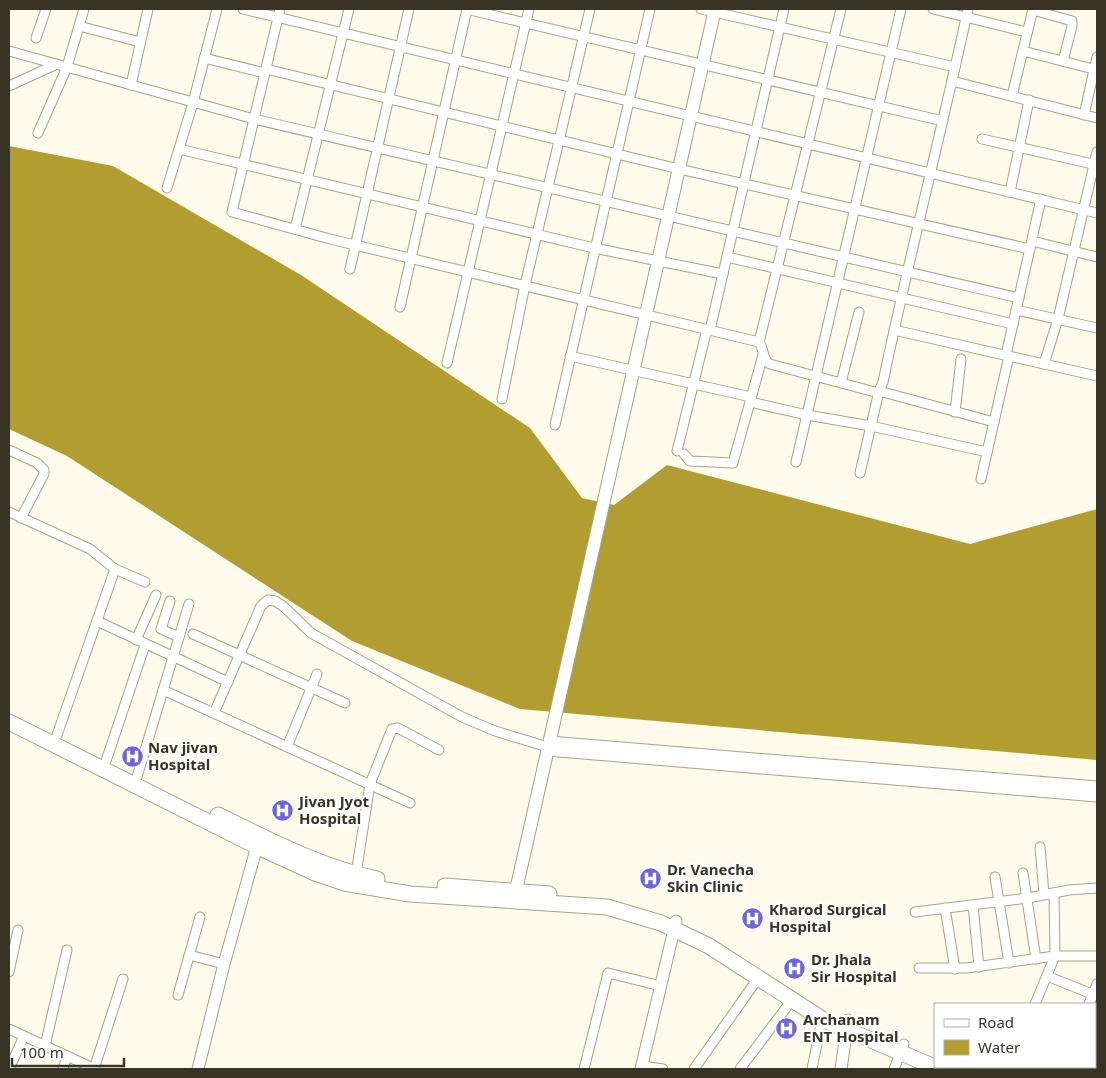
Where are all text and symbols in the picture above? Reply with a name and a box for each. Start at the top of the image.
place label: Nav jivan Hospital [148,737,218,774]
hospital icon: Nav jivan Hospital [120,744,144,768]
place label: Jivan Jyot Hospital [297,791,370,828]
hospital icon: Jivan Jyot Hospital [271,798,295,822]
place label: Dr. Vanecha Skin Clinic [667,859,754,896]
hospital icon: Dr. Vanecha Skin Clinic [639,866,663,890]
place label: Kharod Surgical Hospital [769,899,887,936]
hospital icon: Kharod Surgical Hospital [741,906,765,930]
place label: Dr. Jhala Sir Hospital [811,949,897,986]
hospital icon: Dr. Jhala Sir Hospital [783,956,807,980]
legend [934,1003,1096,1068]
place label: Archanam ENT Hospital [803,1009,898,1046]
text: Road [978,1012,1014,1032]
hospital icon: Archanam ENT Hospital [775,1016,799,1040]
scale bar [12,1036,125,1068]
text: Water [978,1037,1020,1057]
text: 100 m [20,1042,64,1062]

